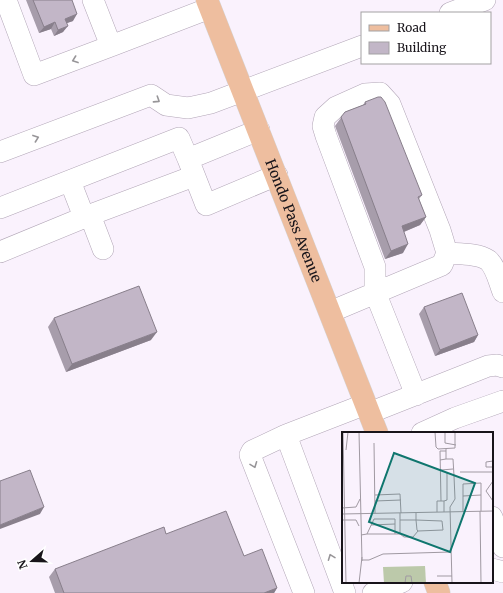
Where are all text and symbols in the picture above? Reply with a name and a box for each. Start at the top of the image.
legend [361,12,491,64]
text: Road [397,20,426,35]
text: Building [397,40,447,55]
one-way arrow [71,55,78,63]
one-way arrow [153,95,160,102]
one-way arrow [33,134,40,142]
street label: Hondo Pass Avenue [261,156,326,285]
inset map [342,432,493,583]
one-way arrow [249,462,257,469]
north arrow [12,541,52,581]
one-way arrow [328,553,336,560]
text: N [14,558,31,571]

